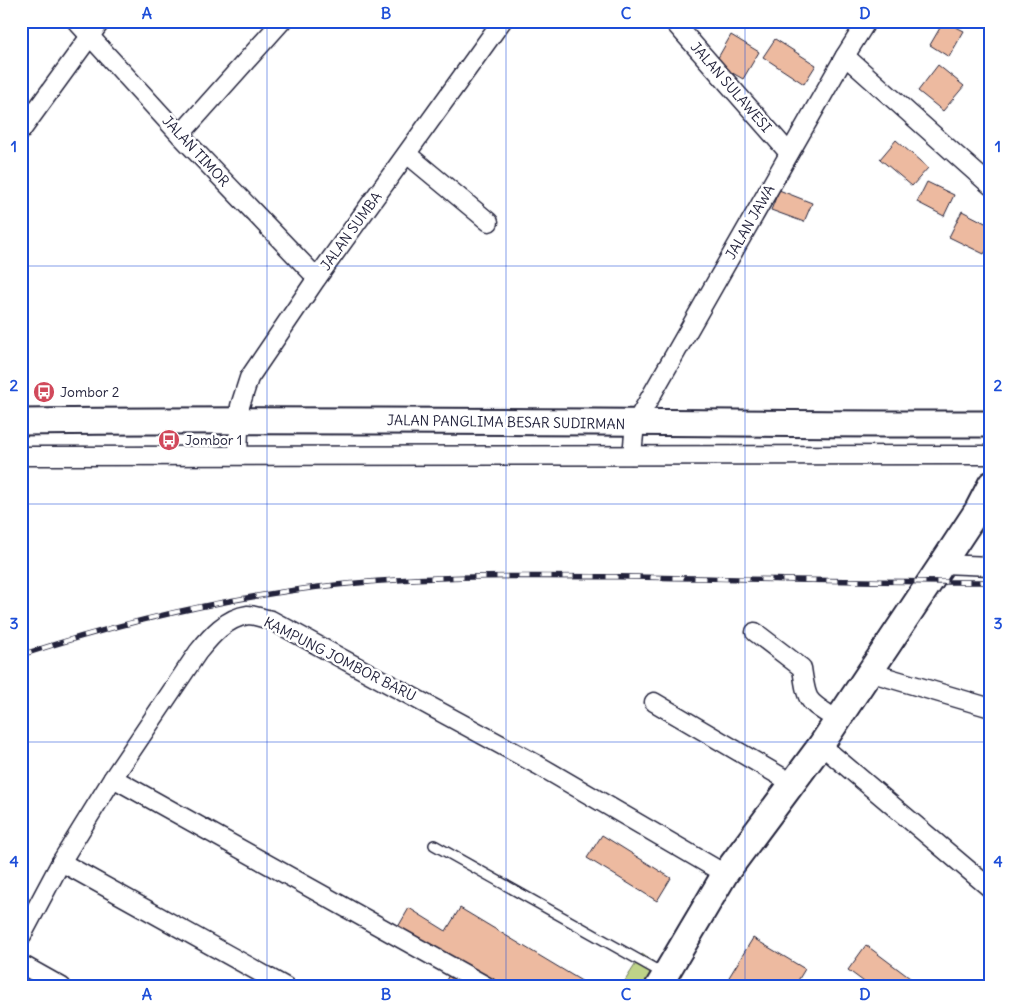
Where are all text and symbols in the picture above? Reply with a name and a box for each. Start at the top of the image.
text: A [142,3,152,23]
text: B [381,3,392,23]
text: C [621,3,632,23]
text: D [859,3,871,23]
street label: JALAN SULAWESI [687,38,775,136]
street label: JALAN TIMOR [159,112,233,190]
text: 1 [11,136,17,156]
text: 1 [995,136,1001,156]
street label: JALAN JAWA [721,182,779,262]
street label: JALAN SUMBA [316,188,386,274]
text: 2 [10,375,19,395]
text: 2 [994,375,1003,395]
bus stop icon: Jombor 2 [32,380,56,404]
place label: Jombor 2 [60,383,120,401]
street label: JALAN PANGLIMA BESAR SUDIRMAN [387,411,625,433]
bus stop icon: Jombor 1 [157,428,181,452]
place label: Jombor 1 [185,431,242,449]
text: 3 [9,613,19,633]
street label: KAMPUNG JOMBOR BARU [261,613,419,705]
text: 3 [993,613,1003,633]
text: 4 [9,851,19,871]
text: 4 [993,851,1003,871]
text: A [142,984,152,1004]
text: B [381,984,392,1004]
text: C [621,984,632,1004]
text: D [859,984,871,1004]

